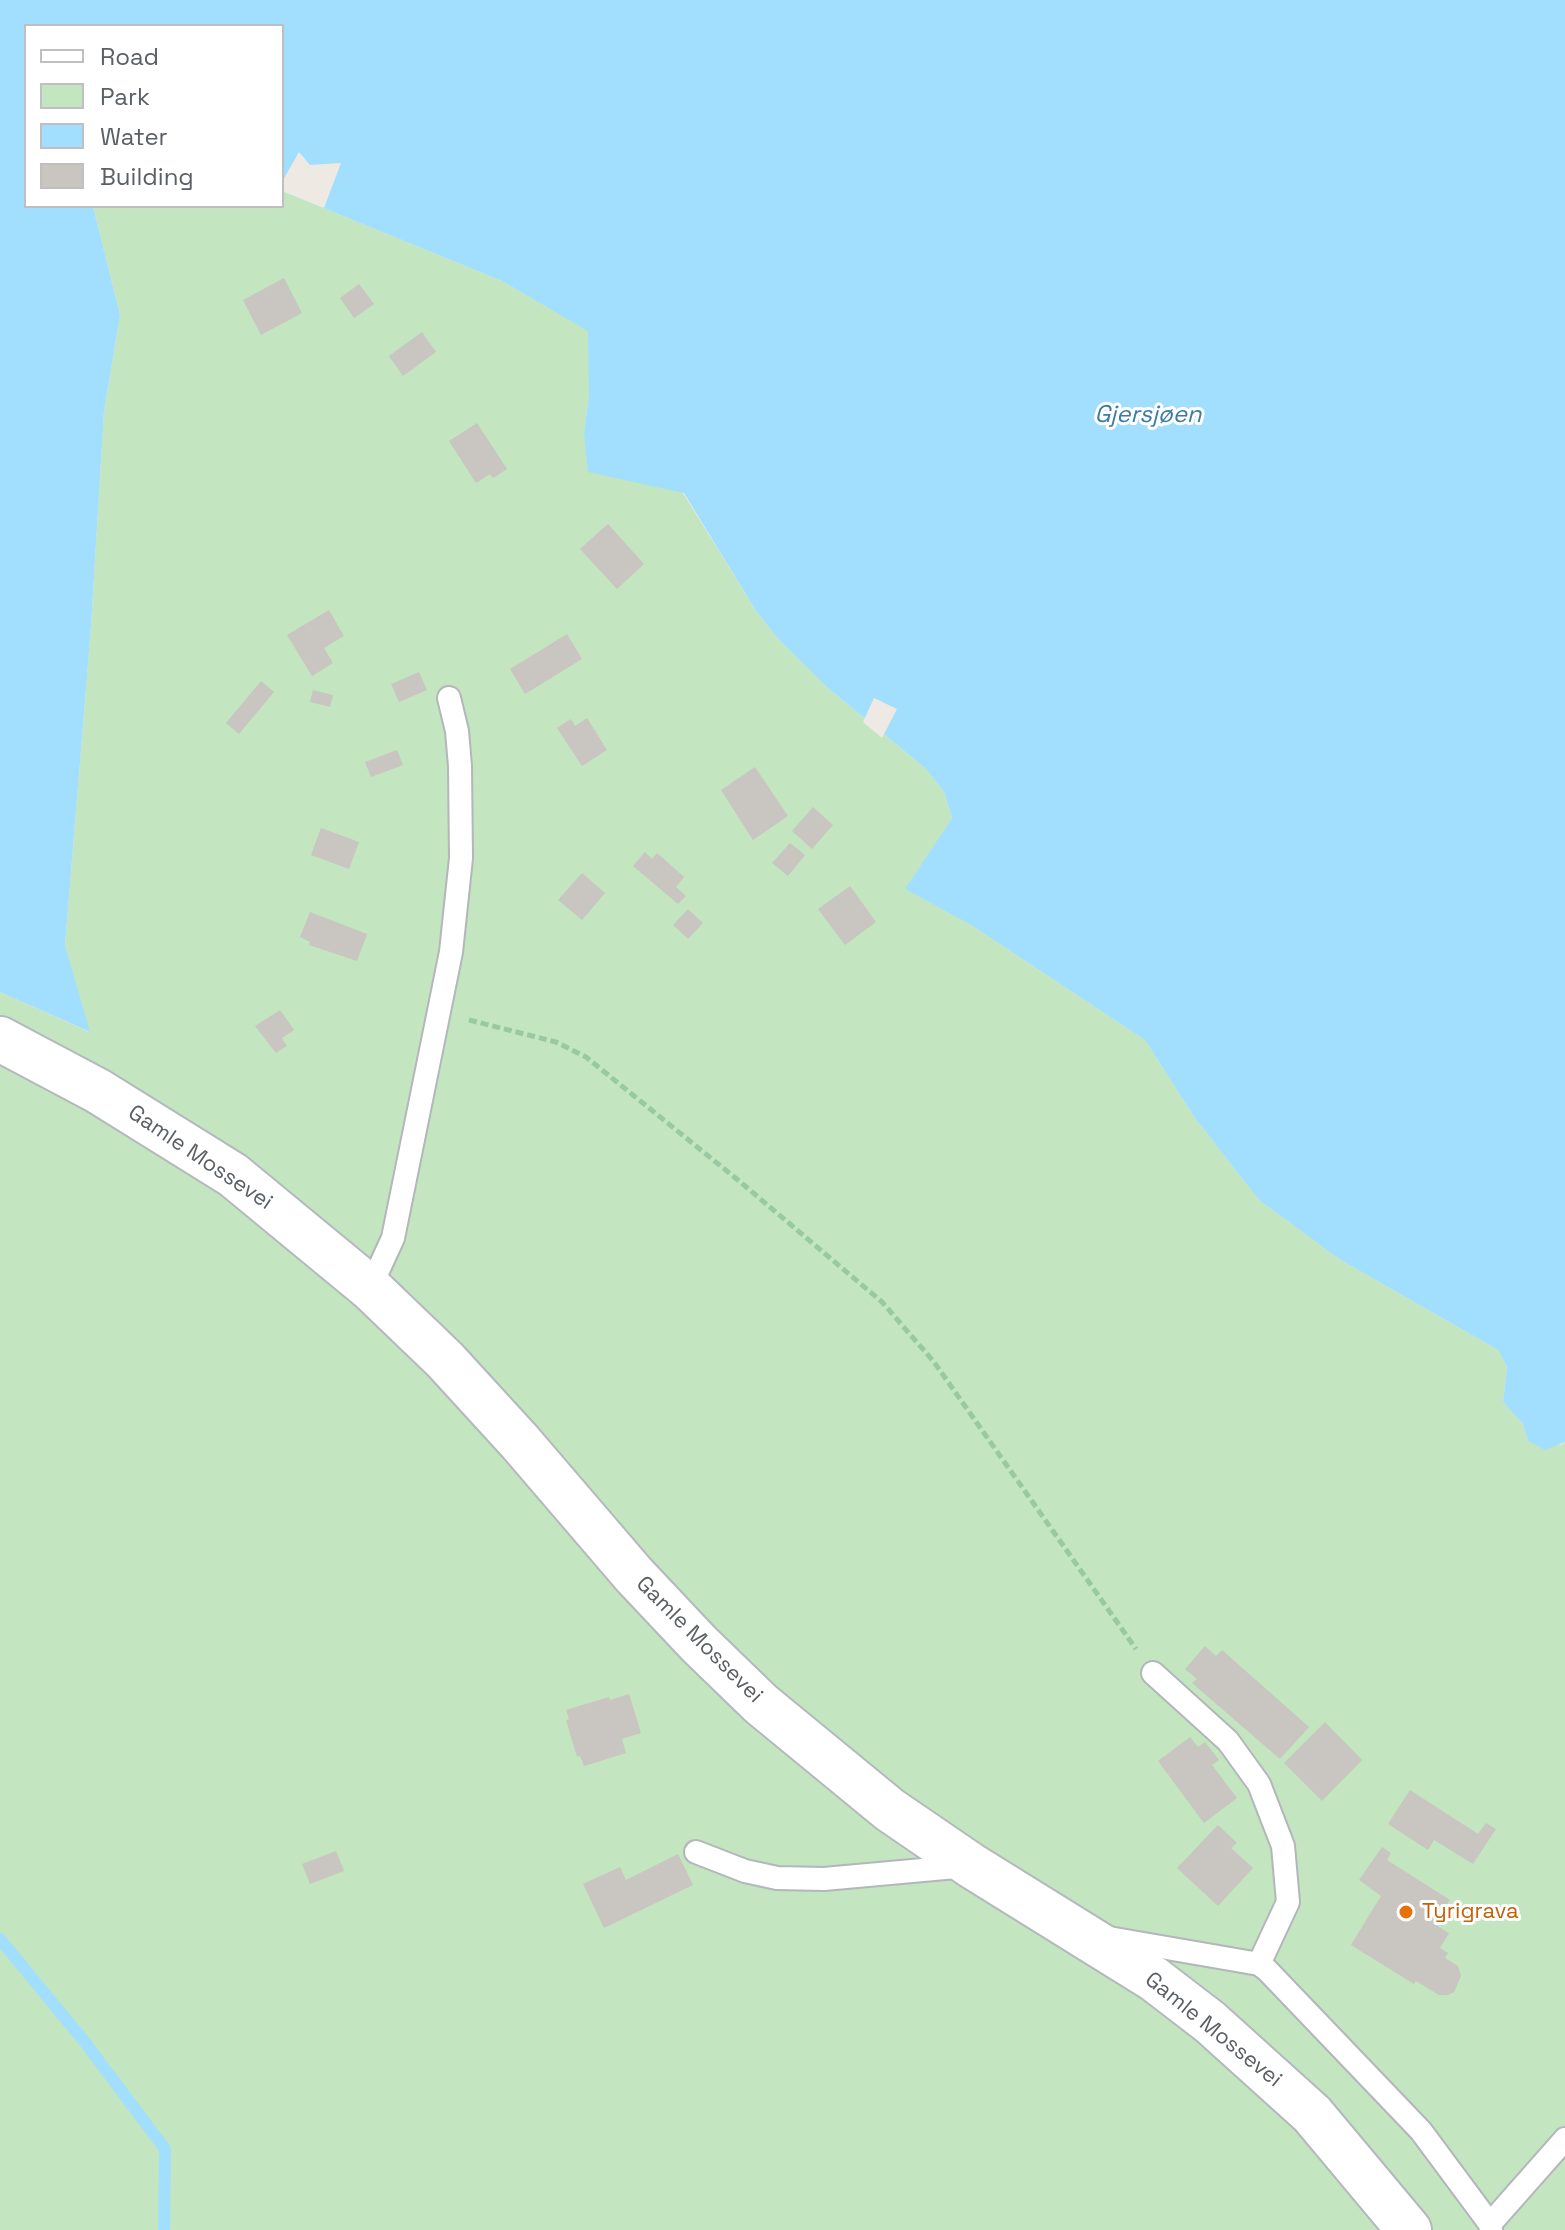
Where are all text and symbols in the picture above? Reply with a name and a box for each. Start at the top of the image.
legend [24,24,284,208]
text: Road [100,41,159,72]
text: Park [100,81,150,112]
text: Water [100,121,168,152]
text: Building [100,161,194,192]
water label: Gjersjøen [1094,401,1202,429]
street label: Gamle Mossevei [123,1100,277,1216]
street label: Gamle Mossevei [630,1571,768,1709]
place label: Tyrigrava [1422,1899,1519,1925]
marker: Tyrigrava [1397,1903,1415,1921]
street label: Gamle Mossevei [1139,1967,1287,2093]

